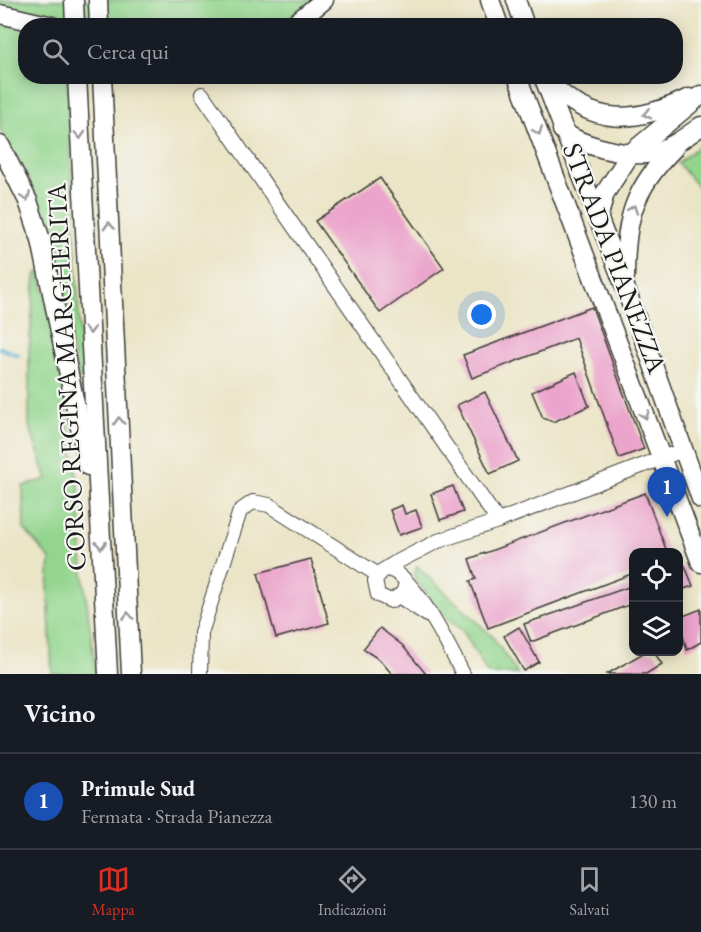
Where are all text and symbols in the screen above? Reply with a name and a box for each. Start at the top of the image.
search box [18,18,683,84]
icon: search [39,35,72,68]
text: Cerca qui [87,37,169,66]
one-way arrow [642,107,652,120]
one-way arrow [531,125,544,136]
one-way arrow [73,130,86,139]
street label: STRADA PIANEZZA [555,138,675,378]
street label: CORSO REGINA MARGHERITA [38,182,94,572]
one-way arrow [19,191,31,202]
one-way arrow [626,204,639,215]
one-way arrow [102,222,115,231]
your location [467,300,496,329]
one-way arrow [84,325,97,334]
one-way arrow [638,409,651,420]
one-way arrow [112,416,125,425]
pin: 1 [648,468,686,517]
one-way arrow [95,541,108,550]
map controls [629,548,683,656]
button: locate [629,548,683,602]
button: layers [629,602,683,656]
one-way arrow [122,611,135,620]
text: Vicino [24,696,95,730]
text: Primule Sud [81,774,195,803]
text: 1 [38,788,49,814]
text: 130 m [629,788,677,814]
text: Fermata · Strada Pianezza [81,803,273,829]
tab: Mappa [92,863,135,920]
tab: Indicazioni [318,863,386,920]
tab: Salvati [570,863,609,920]

